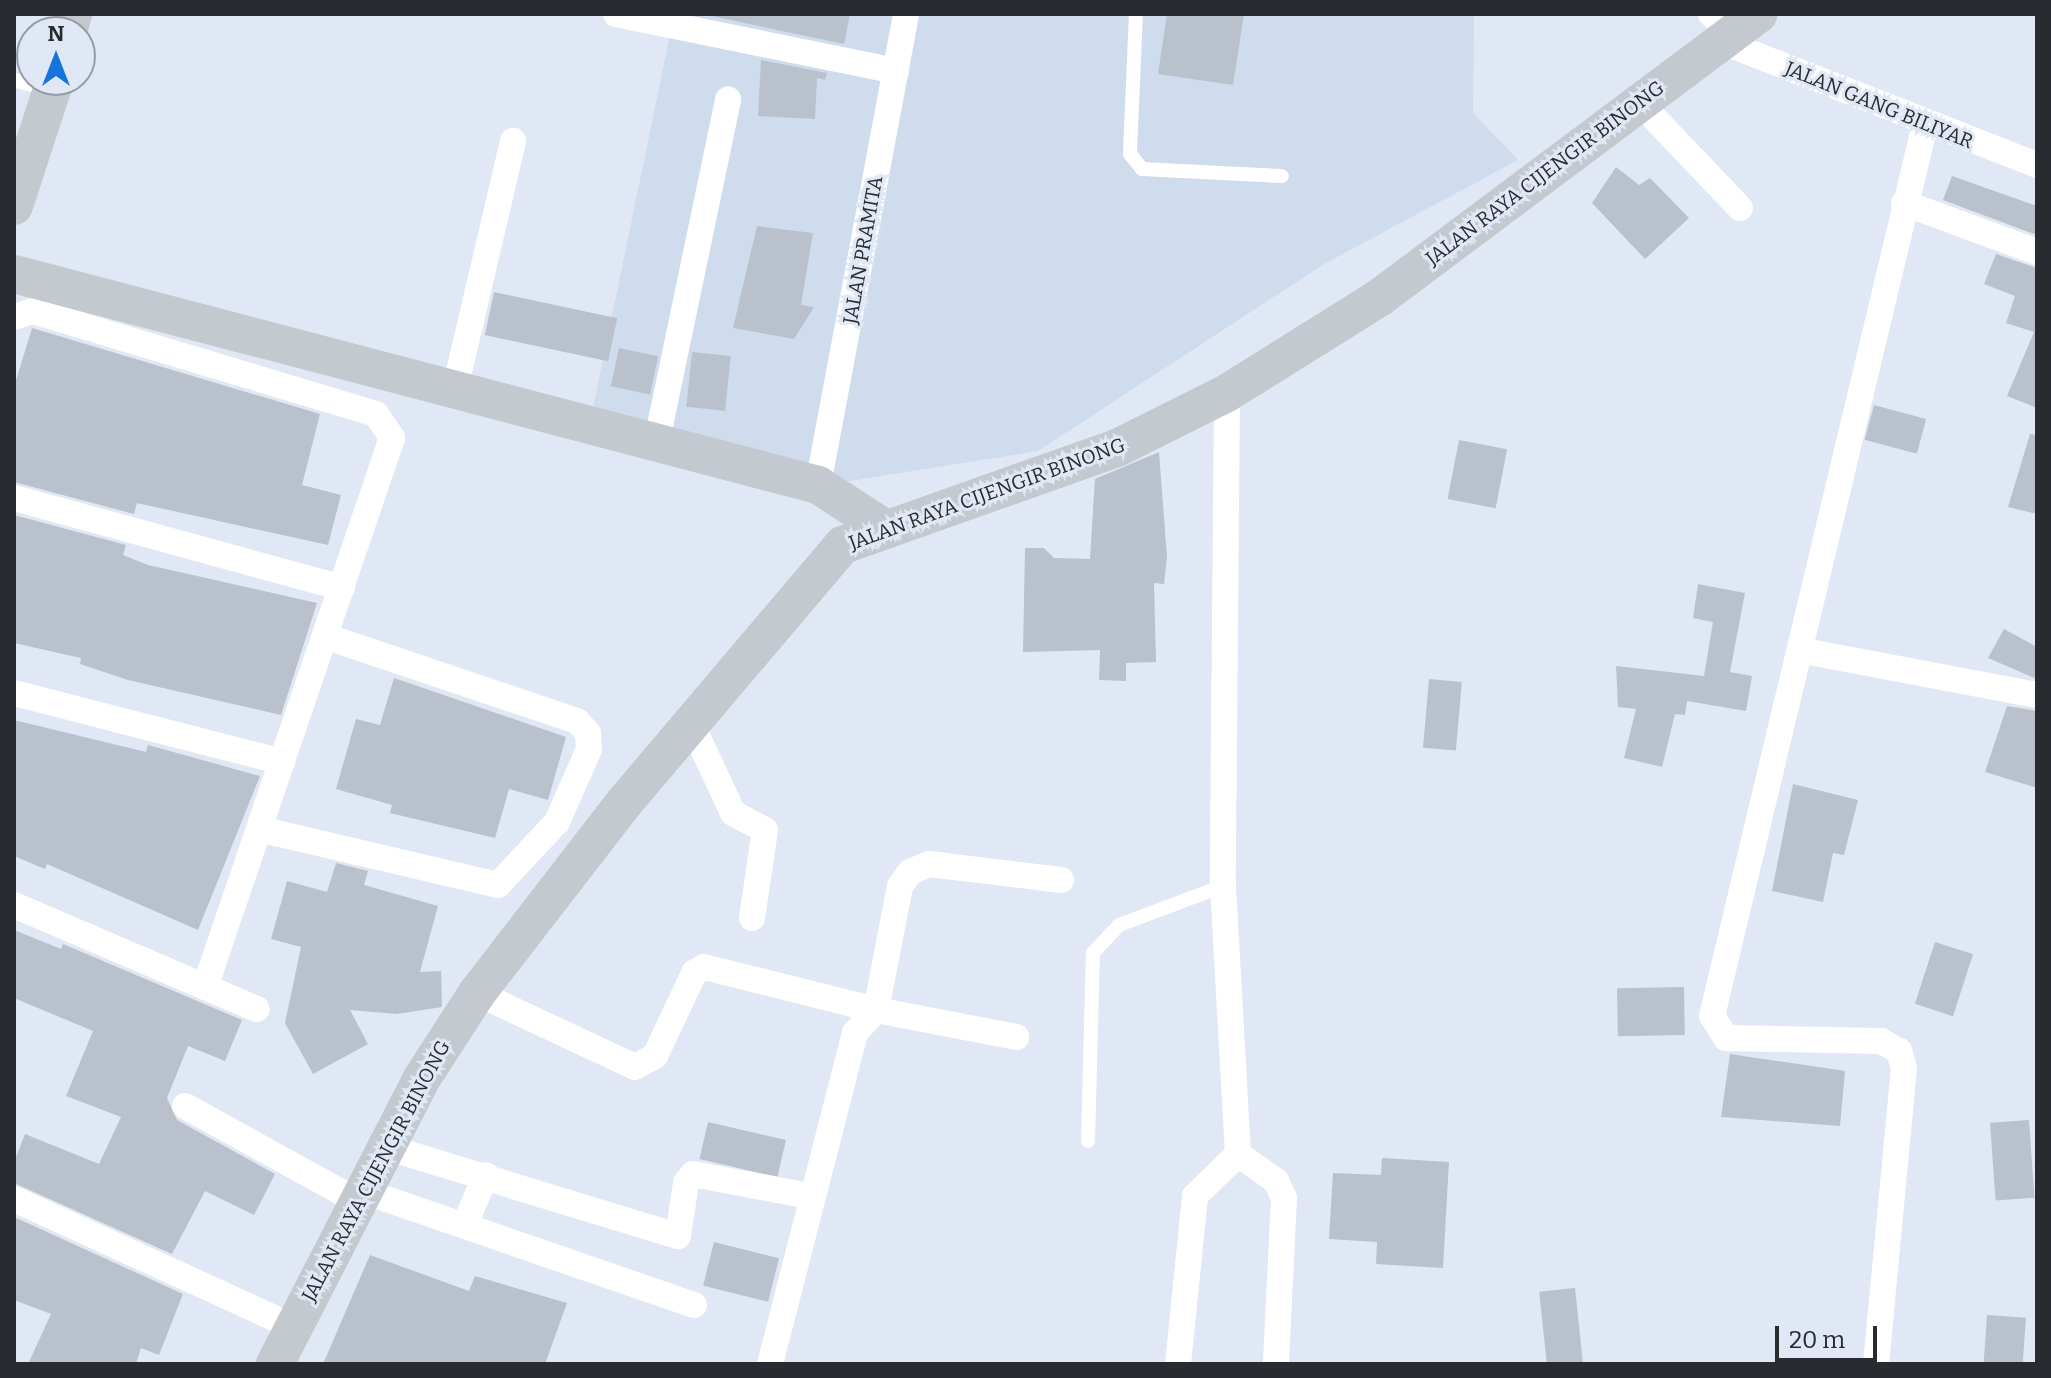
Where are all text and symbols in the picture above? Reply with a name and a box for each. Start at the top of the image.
north arrow [16,16,96,96]
text: N [48,20,64,47]
street label: JALAN GANG BILIYAR [1781,56,1977,154]
street label: JALAN RAYA CIJENGIR BINONG [1421,75,1669,271]
street label: JALAN PRAMITA [838,174,888,326]
street label: JALAN RAYA CIJENGIR BINONG [846,433,1128,555]
street label: JALAN RAYA CIJENGIR BINONG [297,1036,455,1306]
scale bar [1779,1310,1881,1360]
text: 20 m [1789,1326,1845,1354]

